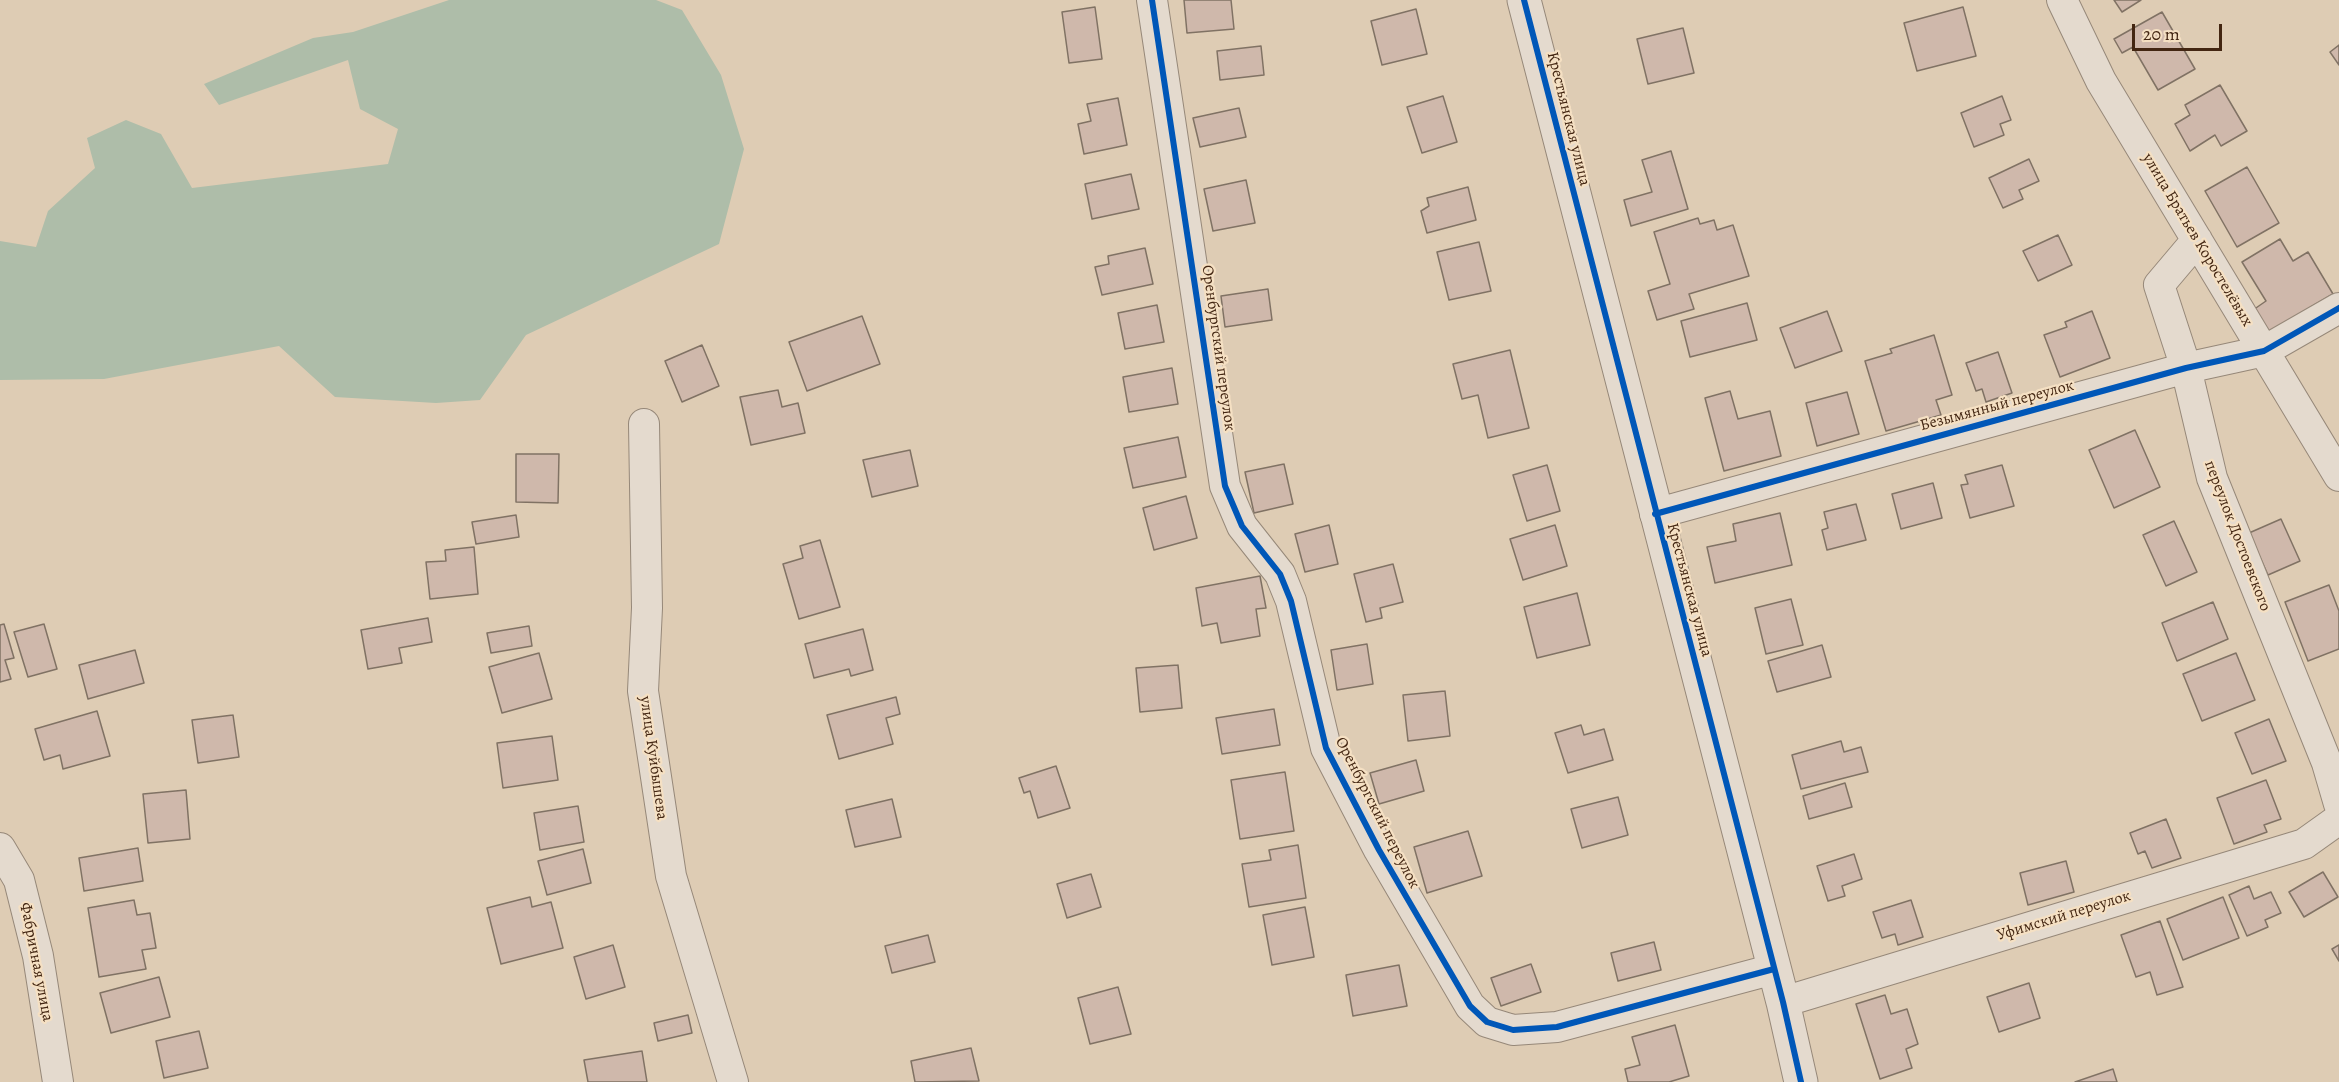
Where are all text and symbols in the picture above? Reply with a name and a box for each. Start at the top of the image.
scale bar [2135,12,2225,50]
text: 20 m [2143,22,2180,46]
street label: Крестьянская улица [1542,50,1594,188]
street label: улица Братьев Коростелёвых [2138,150,2256,330]
street label: Оренбургский переулок [1197,264,1239,432]
street label: Безымянный переулок [1918,376,2076,436]
street label: переулок Достоевского [2199,458,2275,614]
street label: Крестьянская улица [1662,521,1716,659]
street label: улица Куйбышева [635,695,671,821]
street label: Оренбургский переулок [1330,734,1424,892]
street label: Уфимский переулок [1995,887,2133,945]
street label: Фабричная улица [15,901,57,1023]

